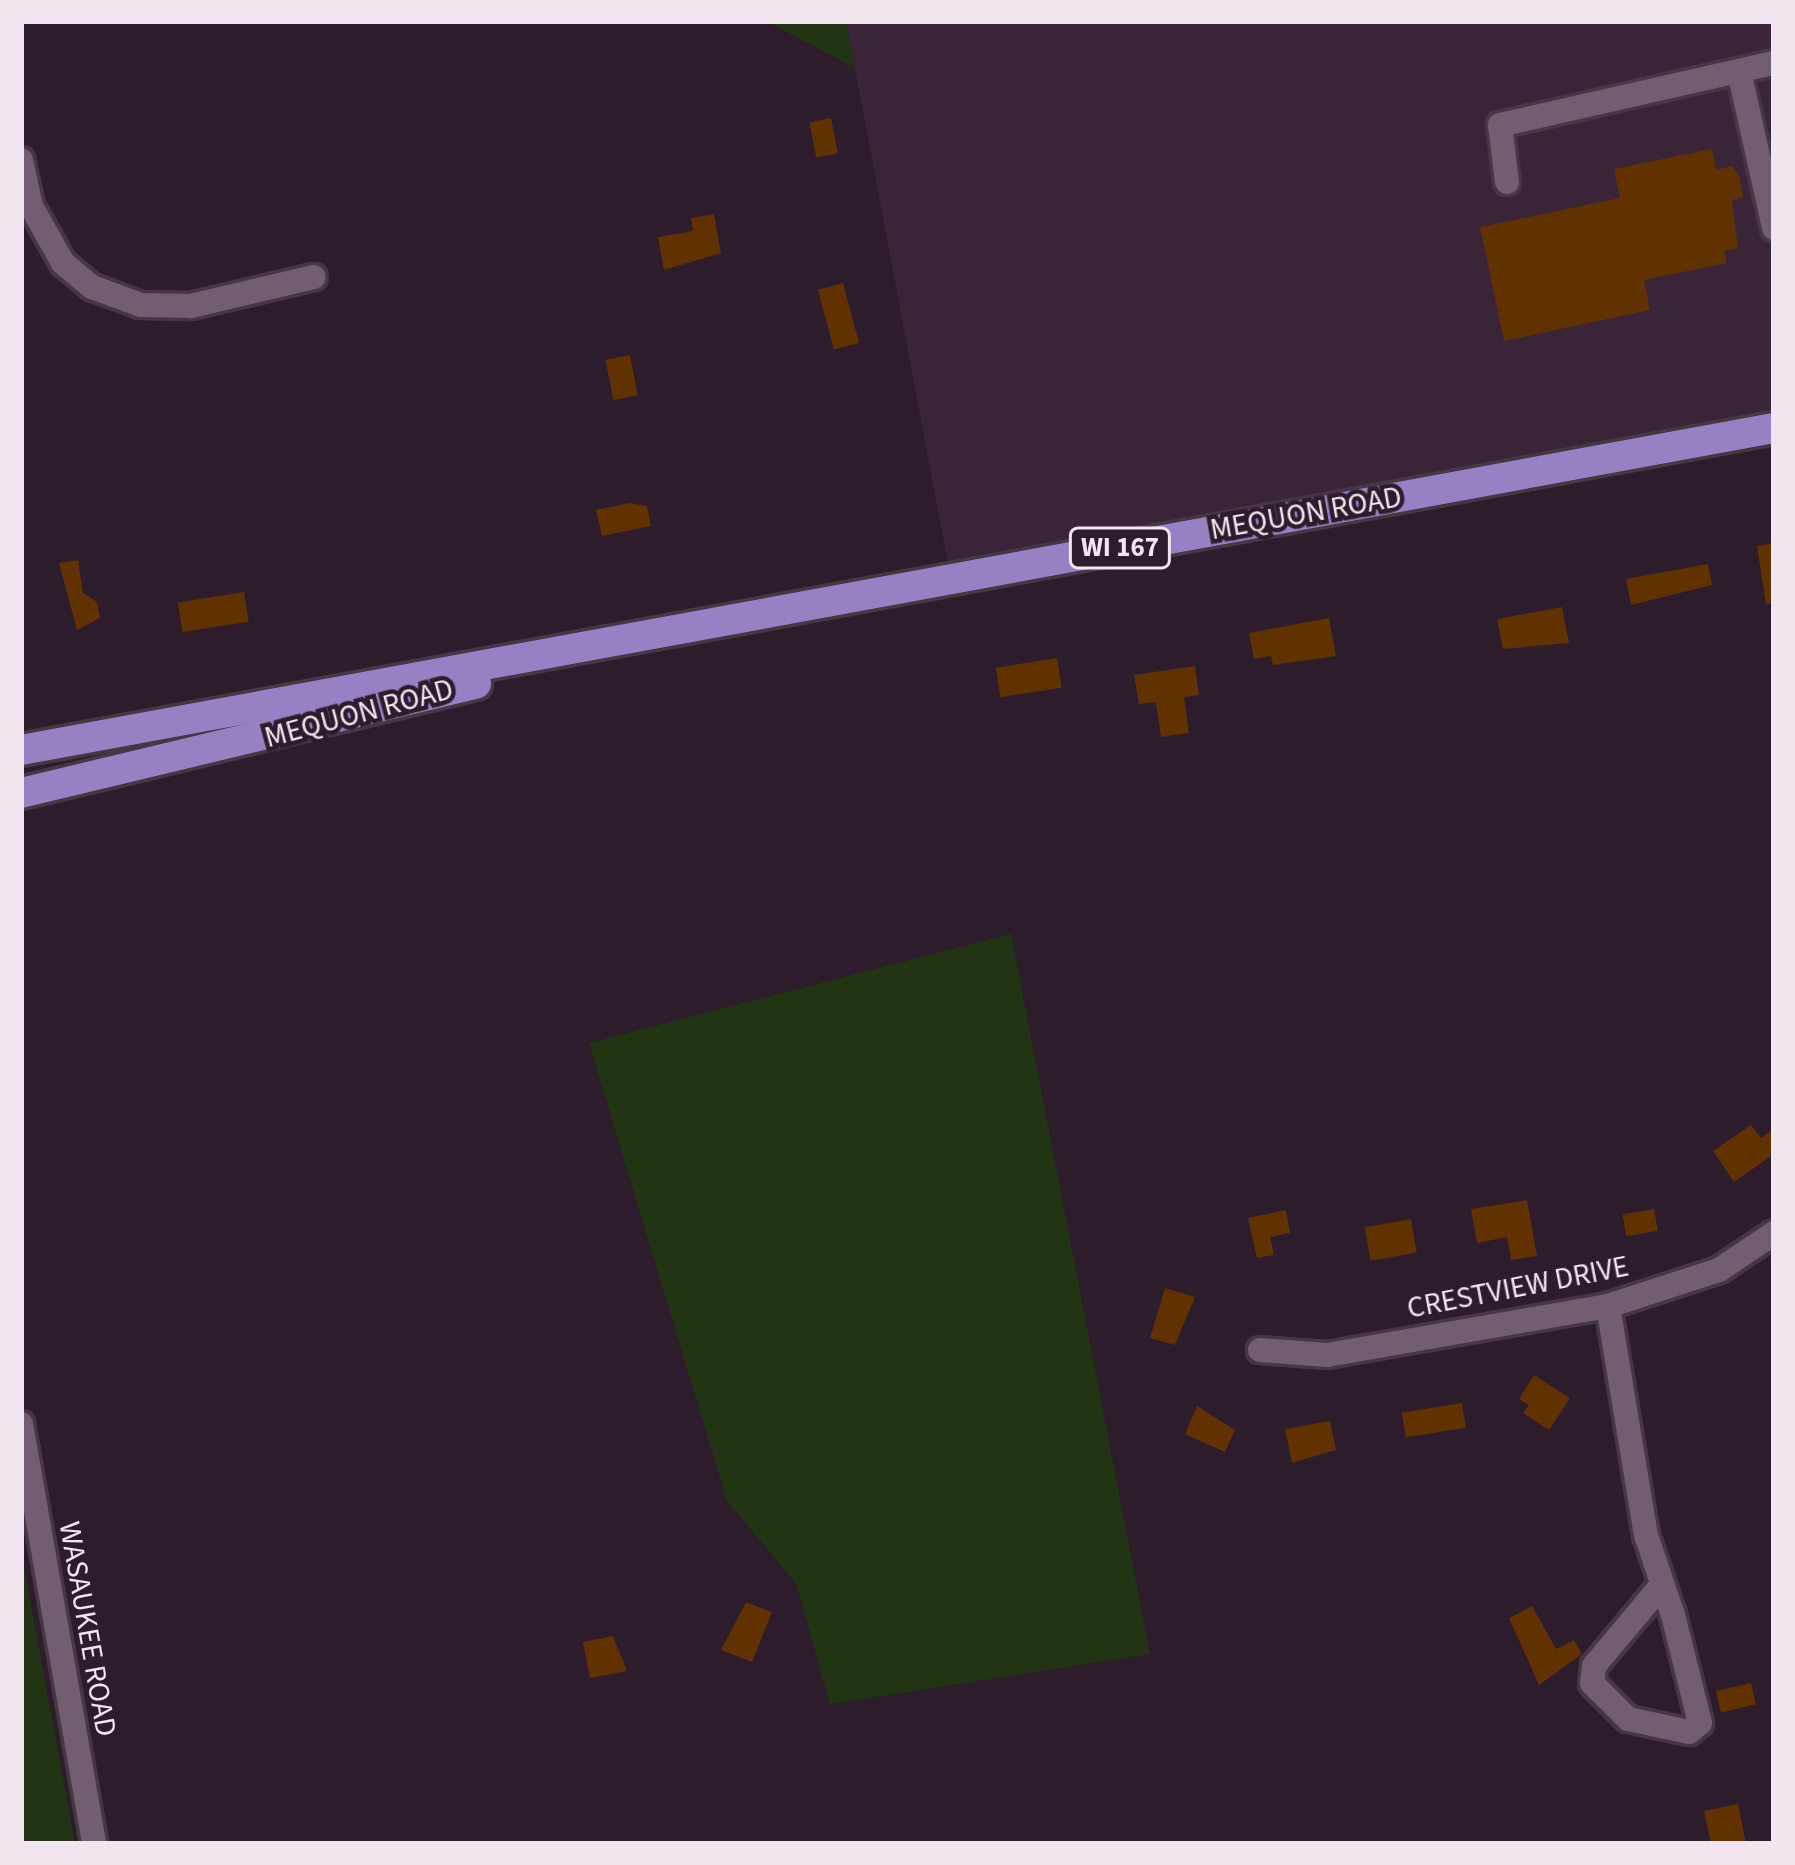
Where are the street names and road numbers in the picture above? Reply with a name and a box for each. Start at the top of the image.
street label: MEQUON ROAD [1208,479,1404,549]
road number: WI 167 [1066,527,1174,569]
street label: MEQUON ROAD [261,672,457,756]
street label: CRESTVIEW DRIVE [1404,1249,1632,1327]
street label: WASAUKEE ROAD [50,1519,124,1739]

